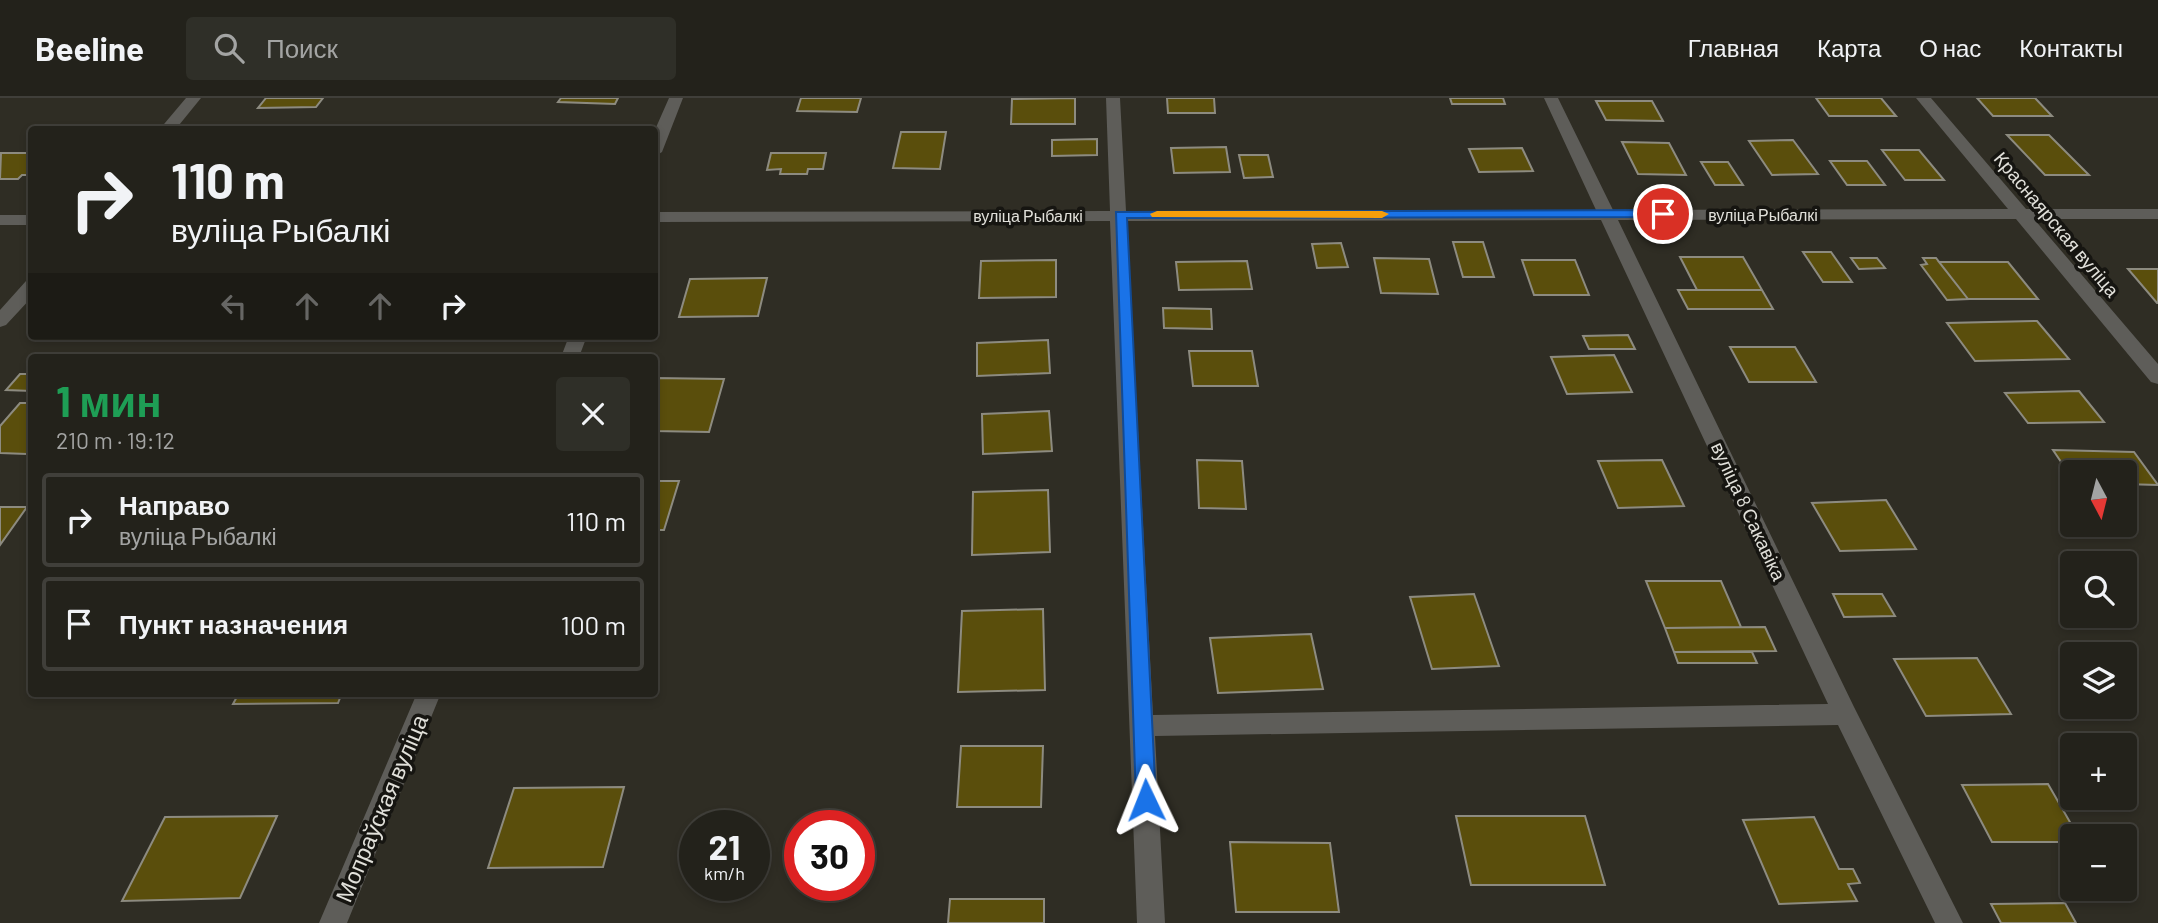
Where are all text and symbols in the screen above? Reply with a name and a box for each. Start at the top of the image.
search box [186,17,676,80]
text: Beeline [35,28,144,68]
icon: search [210,29,248,67]
text: Поиск [266,32,338,63]
text: Главная [1688,33,1779,62]
text: Карта [1817,33,1881,62]
text: О нас [1919,33,1981,62]
text: Контакты [2019,33,2123,62]
street label: Краснаярская вуліца [1990,147,2125,301]
text: 110 m [171,150,285,209]
icon: right [56,154,147,245]
pin [1633,184,1693,244]
icon: arrive [1644,195,1682,233]
street label: вуліца Рыбалкі [1708,205,1818,224]
street label: вуліца Рыбалкі [973,206,1083,225]
text: вуліца Рыбалкі [171,210,390,248]
icon: left [215,287,253,325]
icon: ahead [288,287,326,325]
icon: ahead [361,287,399,325]
icon: right [434,287,472,325]
text: 1 мин [56,375,162,425]
button: close [556,377,630,451]
text: 210 m · 19:12 [56,426,175,454]
street label: вуліца 8 Сакавіка [1707,438,1791,584]
north arrow [2060,460,2137,537]
map controls [2060,460,2137,901]
text: Направо [119,489,230,520]
icon: right [60,501,98,539]
text: 110 m [566,505,626,536]
text: вуліца Рыбалкі [119,522,277,550]
button: search [2060,551,2137,628]
icon: arrive [60,605,98,643]
text: Пункт назначения [119,608,348,639]
text: 100 m [561,609,626,640]
button: layers [2060,642,2137,719]
street label: Мопраўская вуліца [329,710,433,906]
button: + [2060,733,2137,810]
position arrow [1109,763,1183,837]
speed limit sign: 30 [784,810,875,901]
button: − [2060,824,2137,901]
text: 21 [709,825,740,867]
text: km/h [704,862,745,884]

